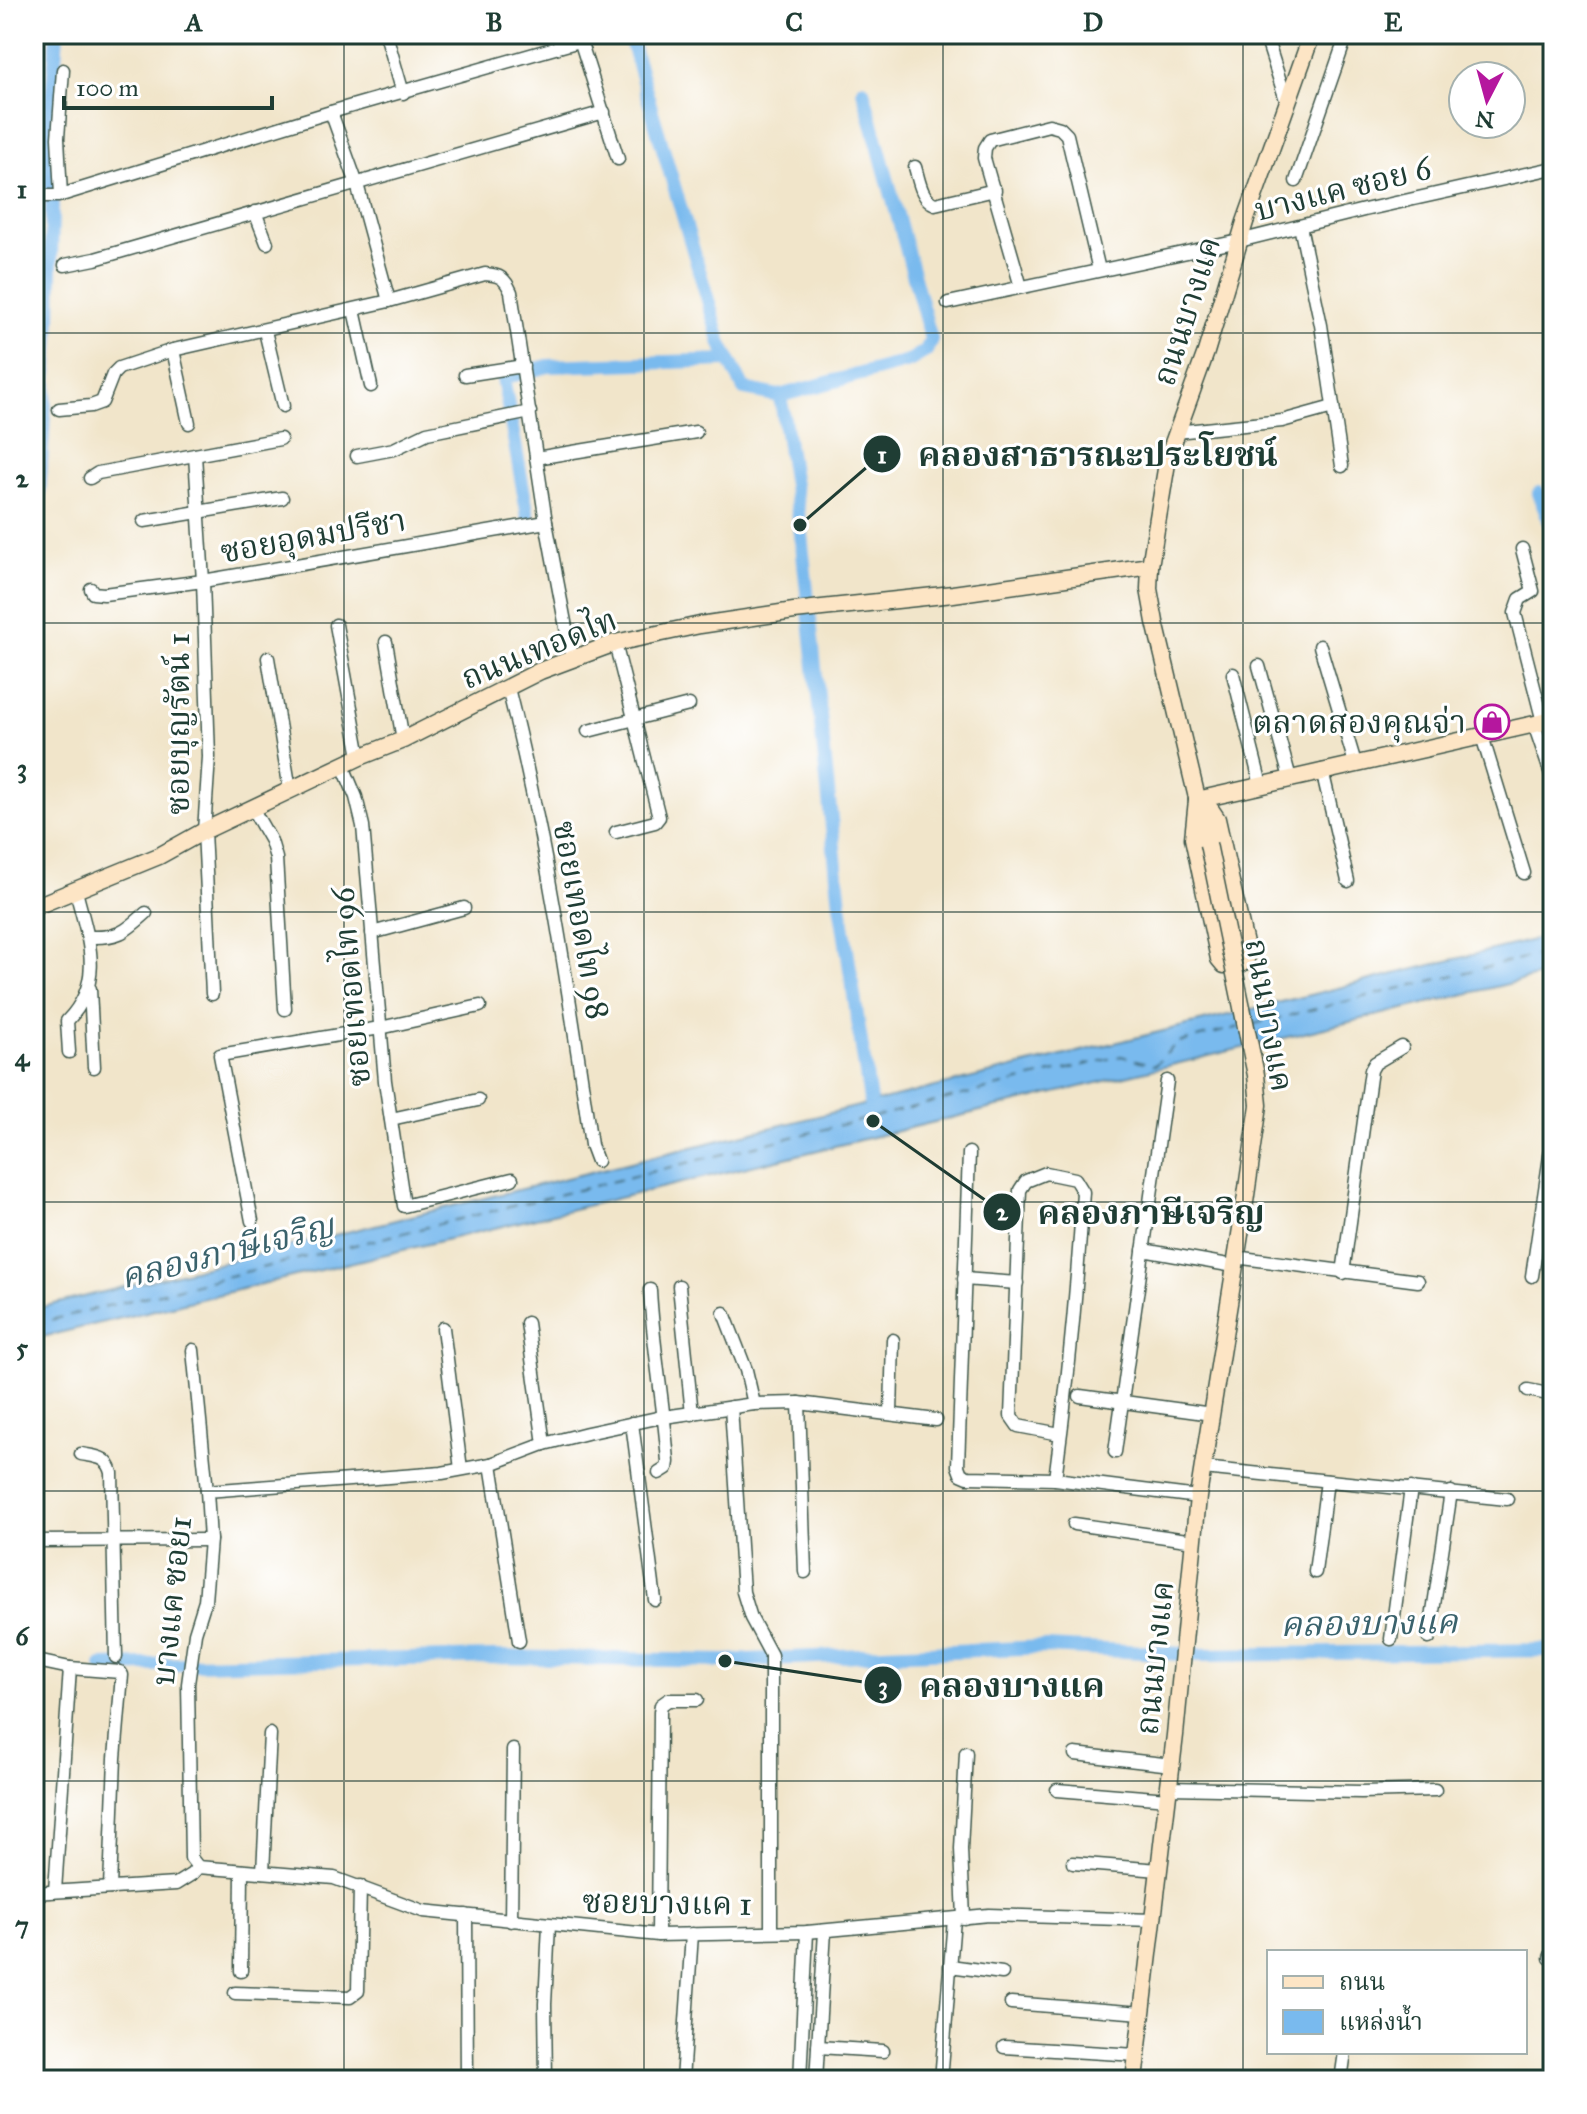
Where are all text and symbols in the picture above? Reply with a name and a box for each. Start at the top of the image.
text: A [183,6,203,38]
text: B [485,6,503,38]
text: C [785,6,803,38]
text: D [1083,6,1103,38]
text: E [1384,6,1403,38]
scale bar [64,60,272,110]
north arrow [1447,60,1527,140]
text: 100 m [76,73,139,103]
text: N [1474,105,1496,134]
street label: บางแค ซอย 6 [1251,148,1437,230]
text: 1 [17,173,27,205]
street label: ถนนบางแค [1145,231,1229,391]
callout: คลองสาธารณะประโยชน์ [862,425,1294,483]
text: คลองสาธารณะประโยชน์ [918,431,1278,475]
text: 1 [877,440,887,470]
text: 2 [16,462,30,494]
street label: ซอยอุดมปรีชา [217,501,409,572]
street label: ถนนเทอดไท [454,597,623,698]
street label: ซอยบุญรัตน์ 1 [159,633,199,815]
place label: ตลาดสองคุณจ่า [1252,703,1466,743]
shop icon: ตลาดสองคุณจ่า [1473,703,1511,741]
text: 3 [17,752,27,784]
street label: ซอยเทอดไท 98 [544,817,621,1022]
street label: ซอยเทอดไท 96 [320,884,379,1089]
street label: ถนนบางแค [1236,935,1302,1095]
text: 4 [15,1041,31,1073]
callout: คลองภาษีเจริญ [982,1183,1281,1241]
text: คลองภาษีเจริญ [1038,1192,1264,1233]
text: 2 [996,1197,1009,1227]
water label: คลองภาษีเจริญ [116,1204,340,1297]
text: 5 [16,1331,29,1363]
street label: บางแค ซอย1 [144,1515,200,1687]
street label: ถนนบางแค [1128,1579,1182,1737]
water label: คลองบางแค [1280,1601,1460,1645]
text: 6 [15,1620,30,1652]
callout: คลองบางแค [863,1656,1121,1714]
text: คลองบางแค [919,1665,1105,1706]
text: 3 [878,1671,888,1701]
street label: ซอยบางแค 1 [582,1882,752,1924]
text: 7 [15,1909,29,1941]
legend [1267,1950,1527,2054]
text: ถนน [1339,1967,1385,1997]
text: แหล่งน้ำ [1339,2004,1423,2037]

